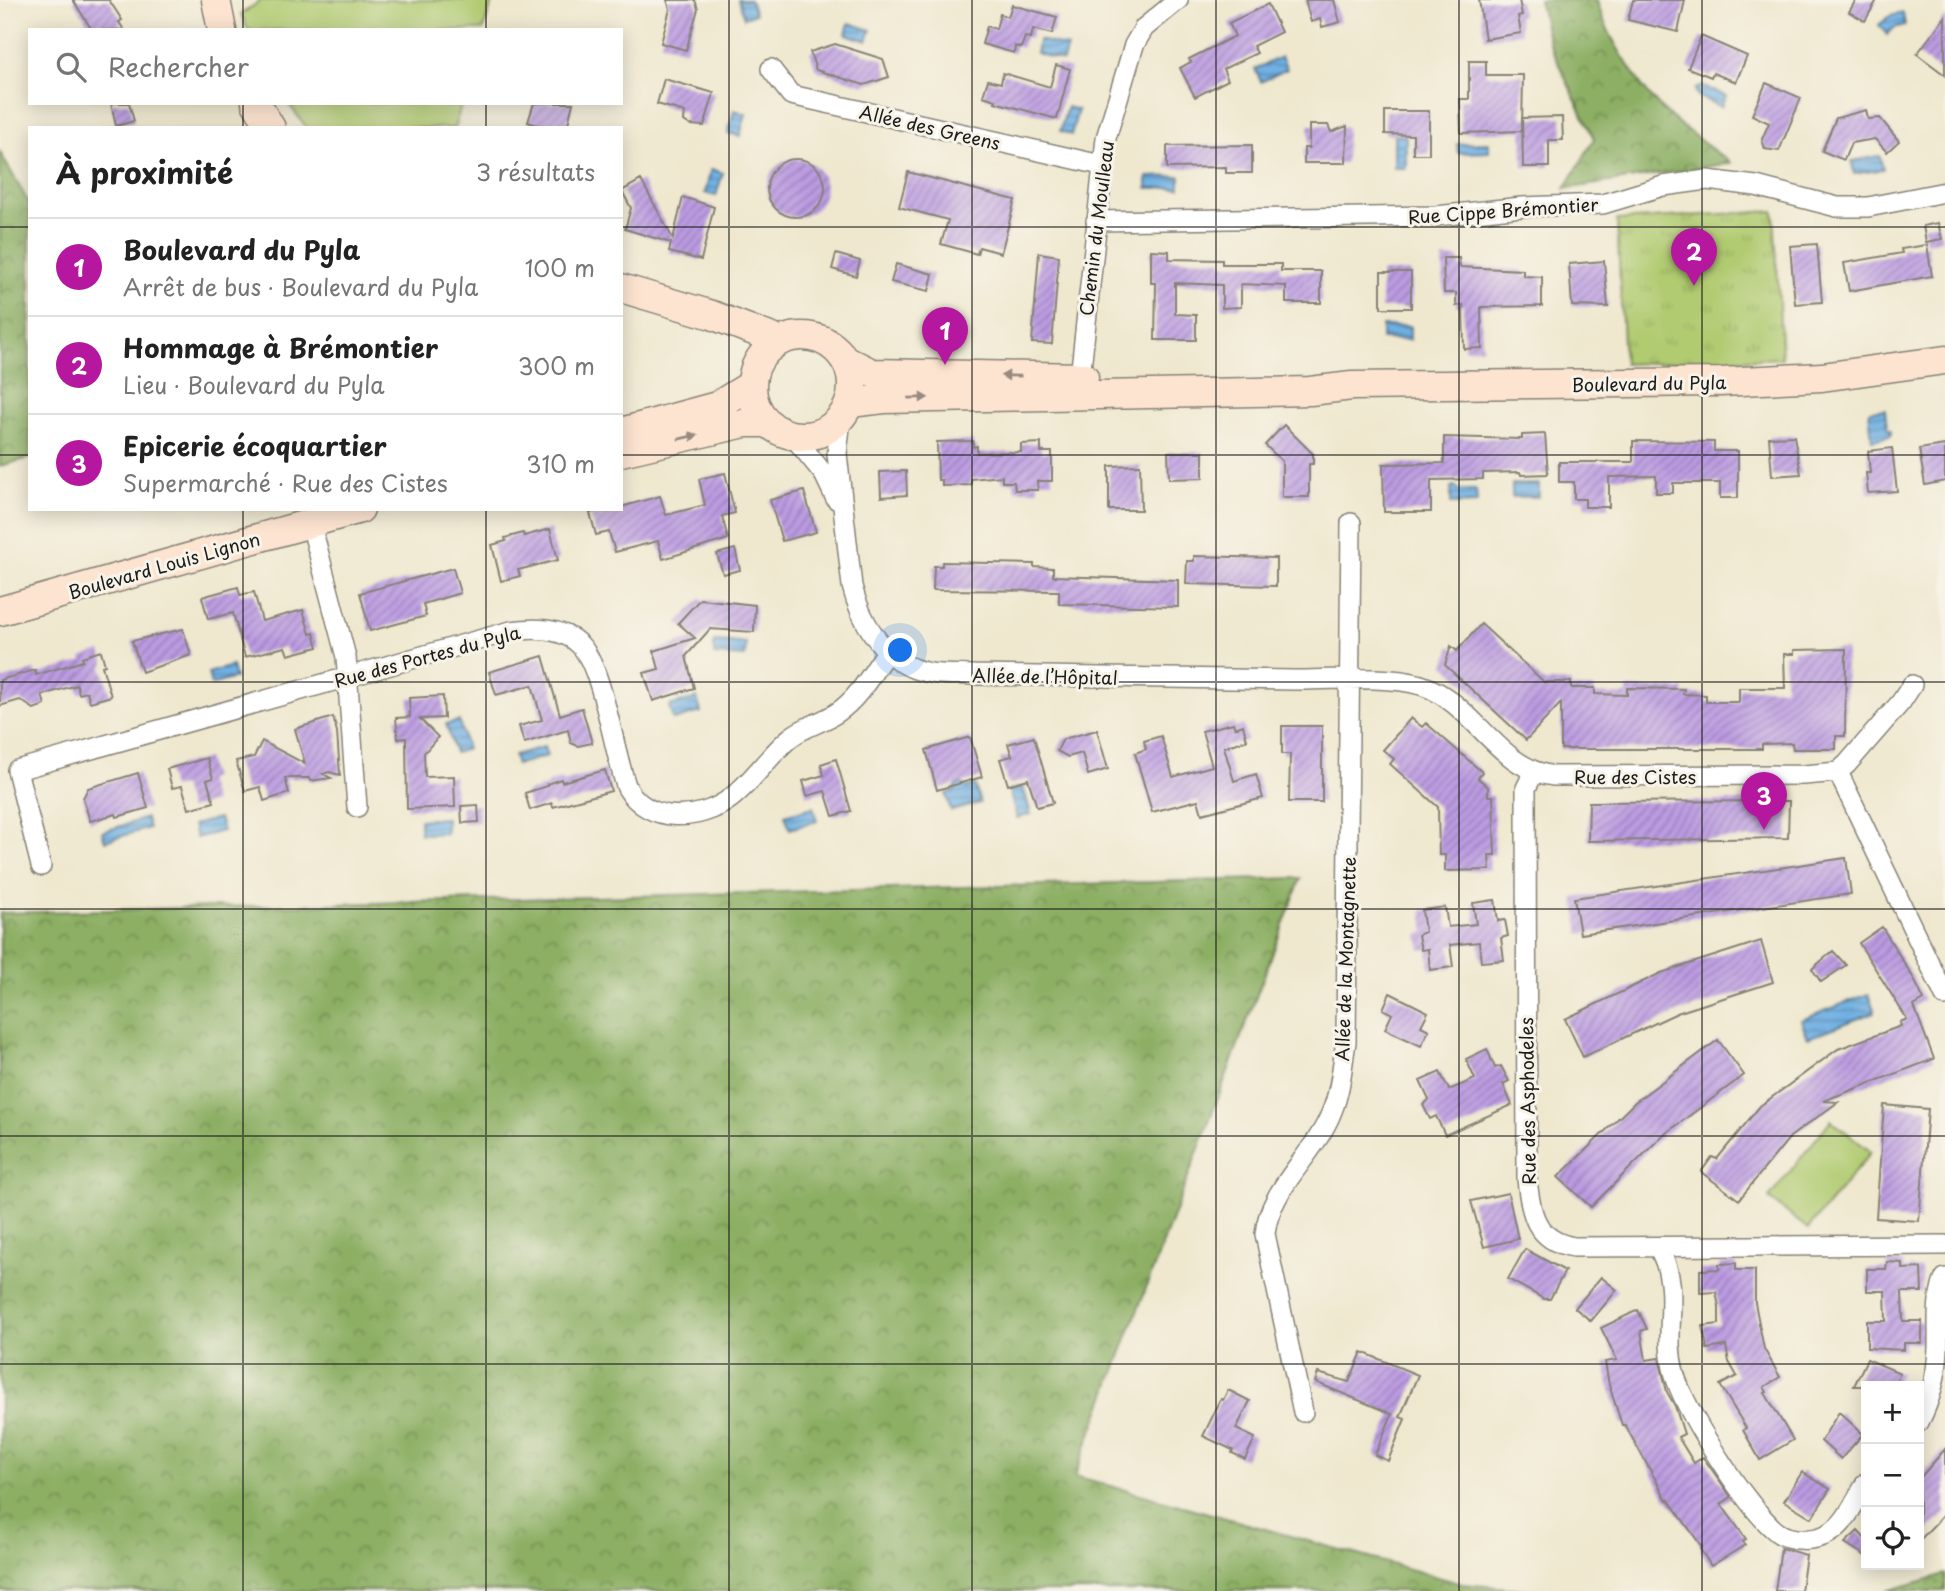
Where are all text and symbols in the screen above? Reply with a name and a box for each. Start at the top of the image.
search box [28,28,623,105]
text: Rechercher [108,47,249,86]
icon: search [52,48,90,86]
street label: Allée des Greens [857,98,1003,156]
street label: Chemin du Moulleau [1072,139,1120,317]
text: À proximité [56,149,233,194]
text: 3 résultats [476,154,595,189]
street label: Rue Cippe Brémontier [1407,190,1600,230]
pin: 2 [1671,228,1717,286]
text: Boulevard du Pyla [123,230,360,269]
text: 1 [74,250,85,285]
text: 100 m [525,250,595,285]
text: Arrêt de bus · Boulevard du Pyla [123,269,478,304]
pin: 1 [922,307,968,365]
text: Hommage à Brémontier [123,328,438,367]
text: 2 [71,348,87,383]
text: 300 m [518,348,595,383]
text: Lieu · Boulevard du Pyla [123,367,385,402]
street label: Boulevard du Pyla [1571,368,1727,398]
one-way arrow [1000,370,1022,382]
one-way arrow [907,392,929,404]
text: Epicerie écoquartier [123,426,387,465]
one-way arrow [677,431,699,442]
text: 3 [71,446,87,481]
text: 310 m [526,446,595,481]
text: Supermarché · Rue des Cistes [123,465,448,500]
street label: Boulevard Louis Lignon [65,525,263,605]
street label: Rue des Portes du Pyla [331,618,524,694]
your location [883,633,917,667]
street label: Allée de l’Hôpital [972,661,1118,691]
street label: Rue des Cistes [1574,763,1696,790]
pin: 3 [1741,772,1787,830]
street label: Allée de la Montagnette [1328,856,1362,1062]
street label: Rue des Asphodeles [1512,1017,1542,1185]
map controls [1861,1381,1924,1570]
button: + [1861,1381,1924,1444]
button: − [1861,1444,1924,1507]
button: locate [1861,1507,1924,1570]

